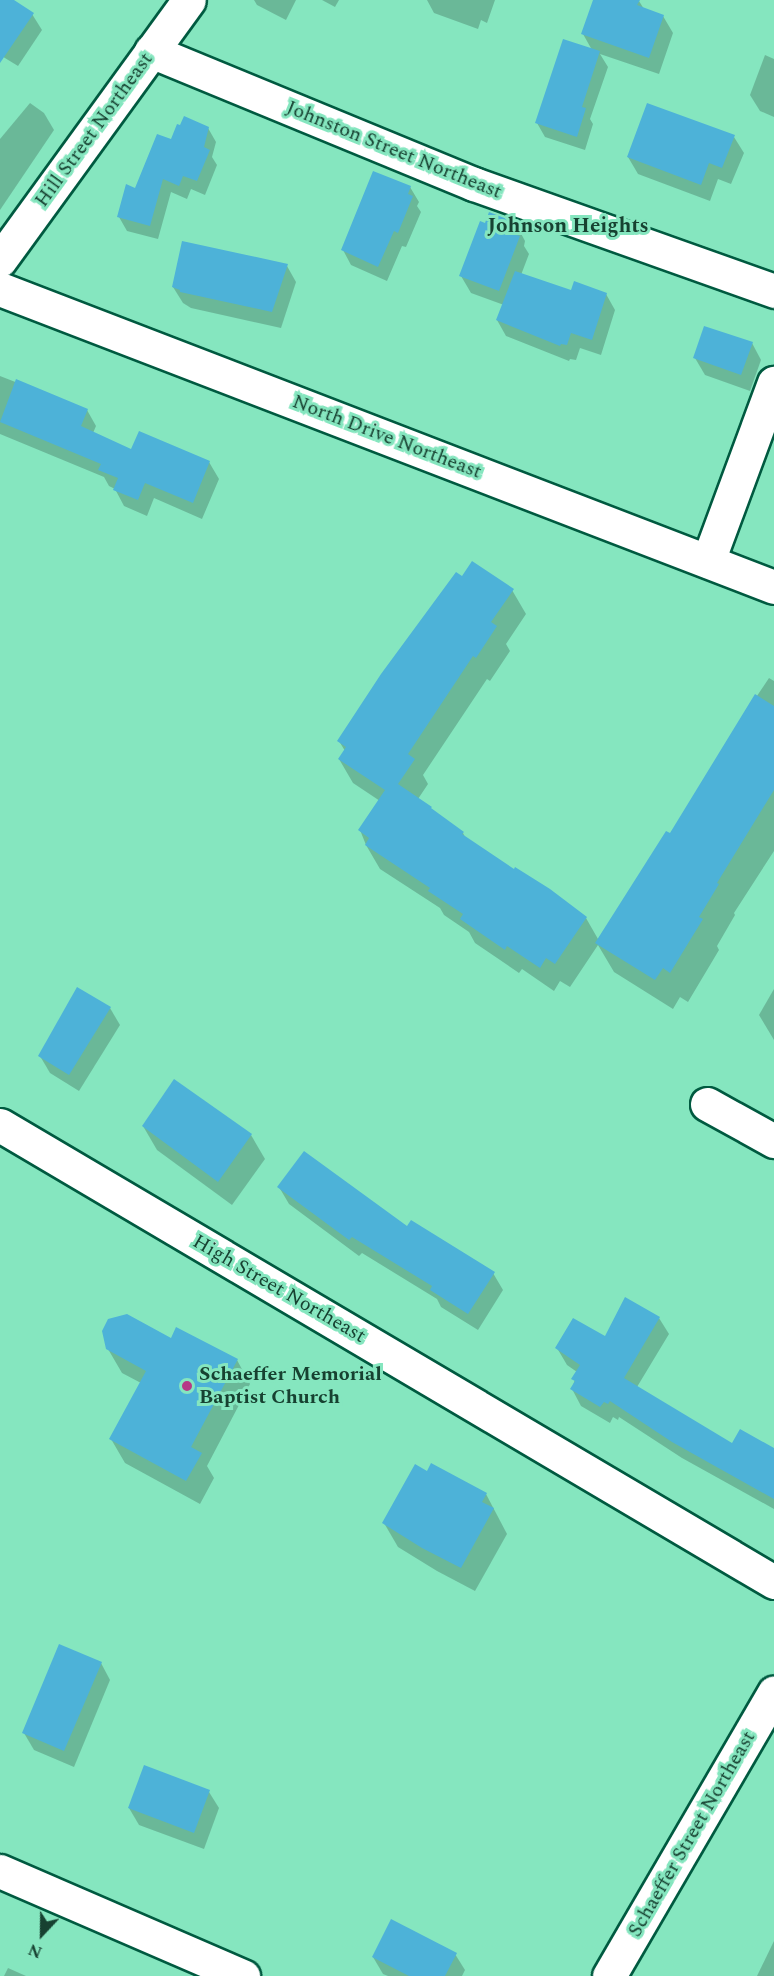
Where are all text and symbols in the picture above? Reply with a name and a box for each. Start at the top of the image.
street label: Hill Street Northeast [30,48,158,212]
street label: Johnston Street Northeast [283,96,505,204]
district label: Johnson Heights [487,213,649,239]
street label: North Drive Northeast [289,390,485,484]
street label: High Street Northeast [188,1230,370,1348]
place label: Schaeffer Memorial Baptist Church [199,1362,382,1409]
marker: Schaeffer Memorial Baptist Church [180,1379,194,1393]
street label: Schaeffer Street Northeast [623,1727,761,1941]
north arrow [12,1904,72,1964]
text: N [25,1937,46,1964]

